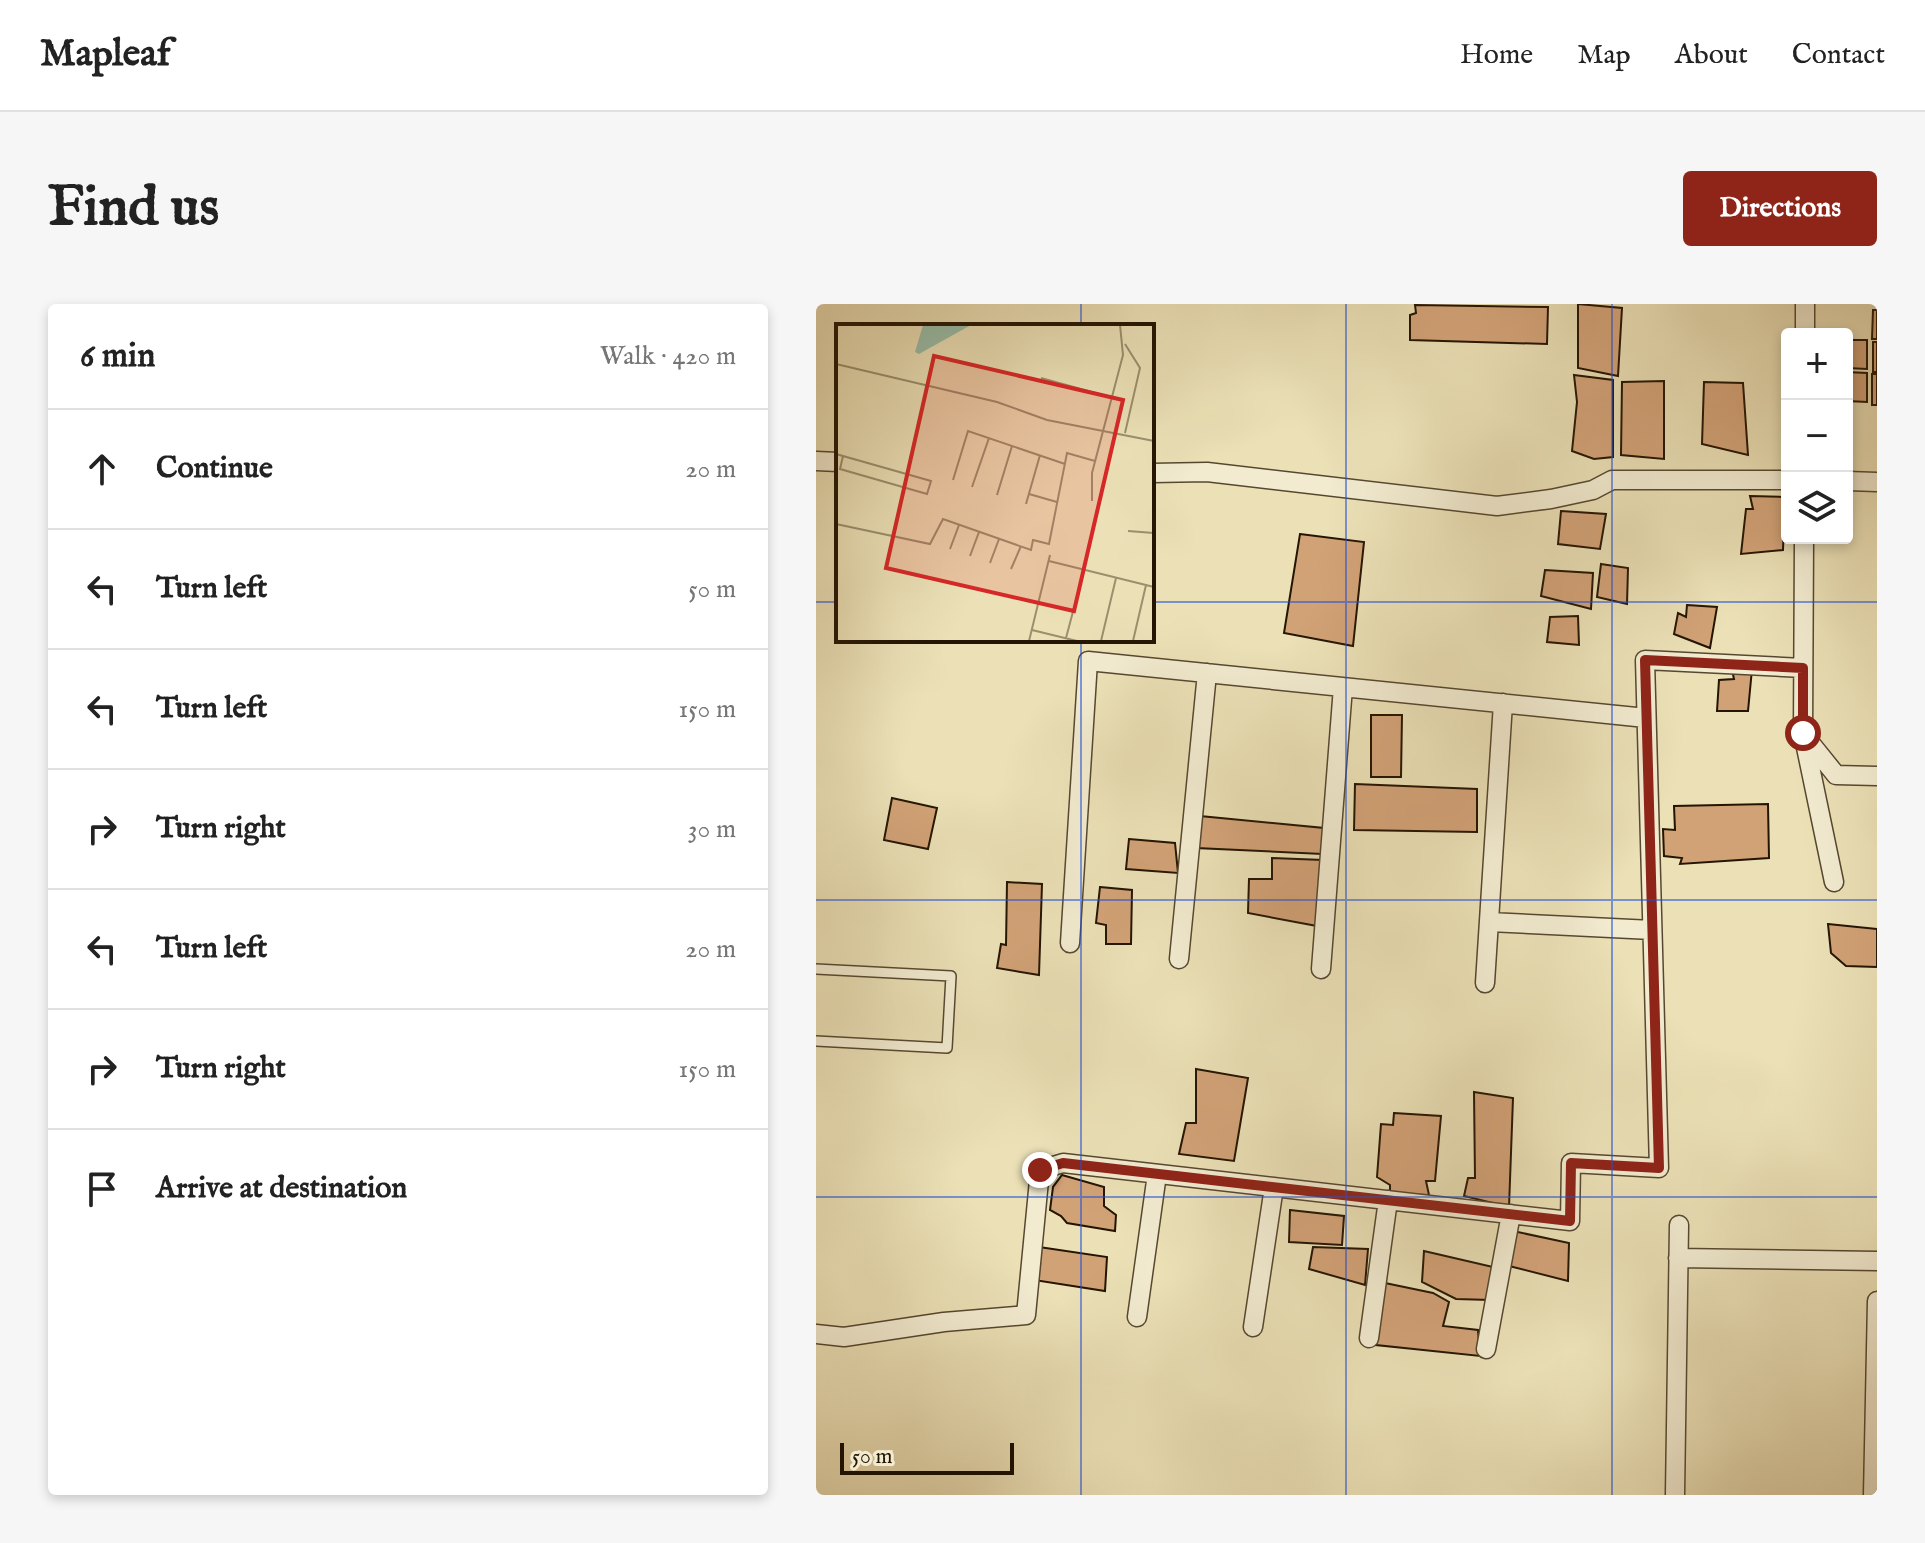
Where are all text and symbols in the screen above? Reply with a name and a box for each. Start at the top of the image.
text: Mapleaf [40,31,170,79]
text: Home [1460,38,1533,73]
text: Map [1577,38,1631,73]
text: About [1675,38,1748,73]
text: Contact [1792,38,1885,73]
button: Directions [1683,171,1877,246]
text: Find us [48,173,219,244]
inset map [836,324,1154,642]
map controls [1781,328,1853,544]
button: + [1781,328,1853,400]
text: 6 min [80,335,155,378]
text: Walk · 420 m [600,340,736,373]
button: − [1781,400,1853,472]
icon: ahead [80,447,124,491]
text: Continue [156,450,273,488]
text: 20 m [685,453,736,486]
button: layers [1781,472,1853,544]
icon: left [80,567,124,611]
text: Turn left [156,570,267,608]
text: 50 m [688,573,736,606]
icon: left [80,687,124,731]
text: Turn left [156,690,267,728]
text: 150 m [678,693,736,726]
route start [1785,715,1821,751]
icon: right [80,807,124,851]
text: Turn right [156,810,286,848]
text: 30 m [688,813,736,846]
icon: left [80,927,124,971]
text: Turn left [156,930,267,968]
text: 20 m [685,933,736,966]
icon: right [80,1047,124,1091]
text: Turn right [156,1050,286,1088]
text: 150 m [678,1053,736,1086]
route end [1022,1152,1058,1188]
icon: arrive [80,1167,124,1211]
text: Arrive at destination [156,1170,407,1208]
scale bar [840,1439,1014,1475]
text: 50 m [852,1443,893,1471]

